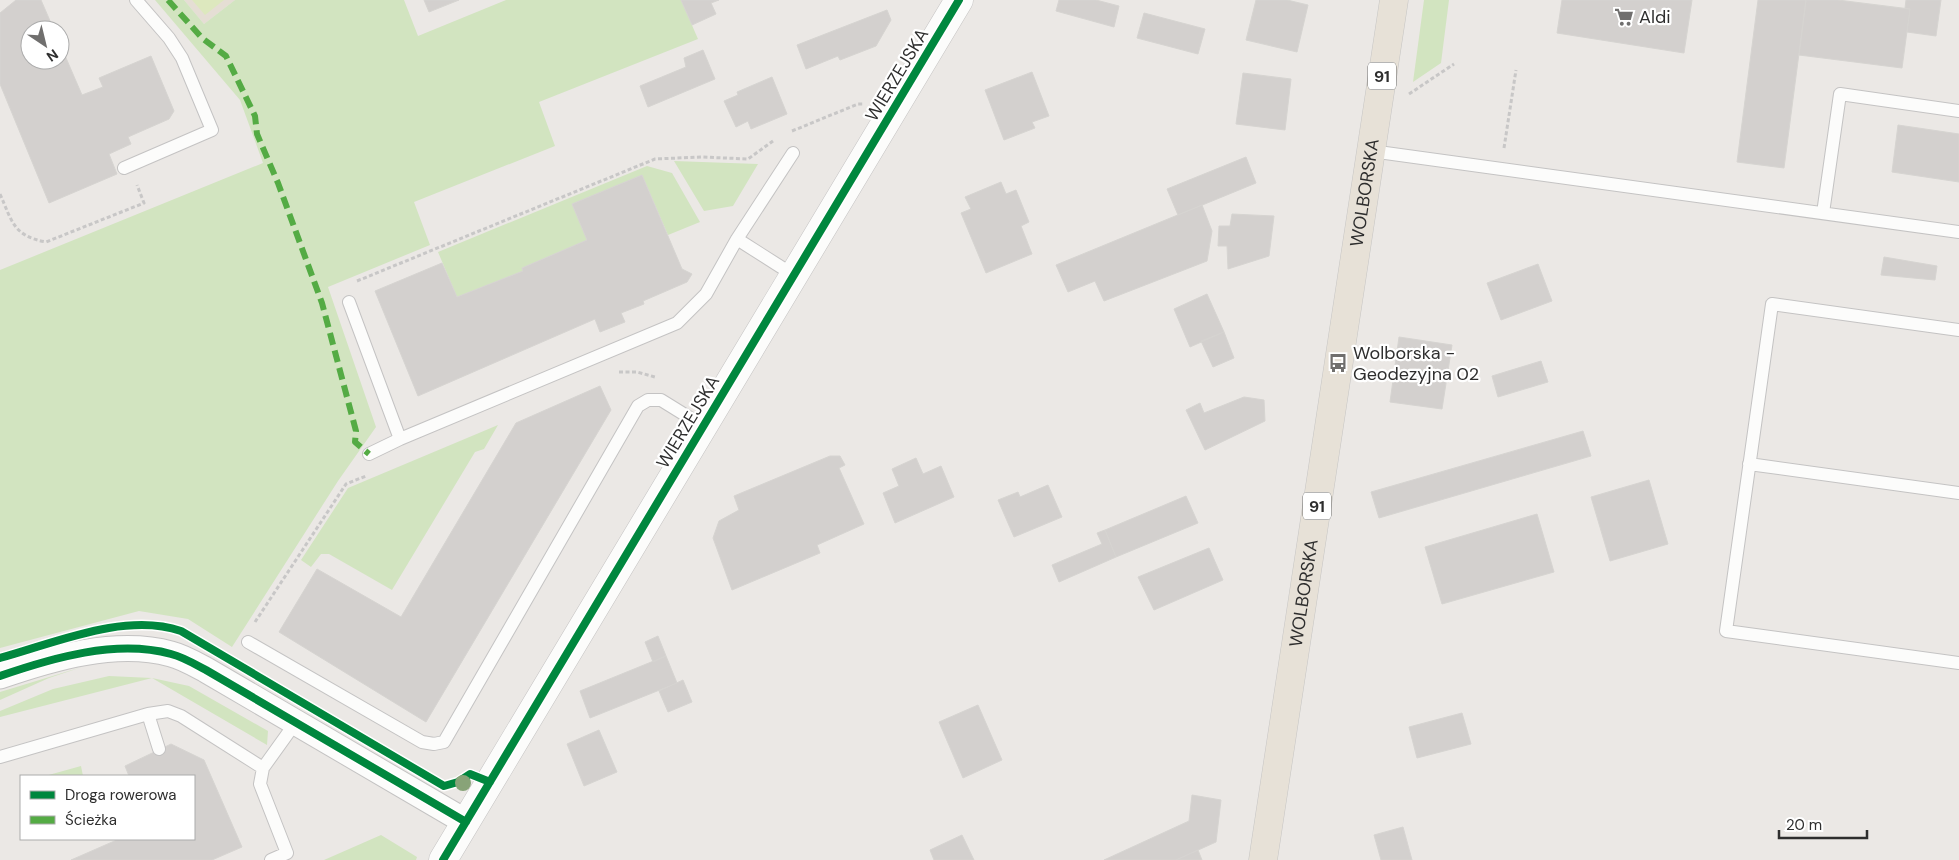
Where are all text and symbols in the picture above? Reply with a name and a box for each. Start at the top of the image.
place label: Aldi [1639,5,1671,29]
supermarket icon: Aldi [1613,6,1635,28]
north arrow [20,20,70,70]
street label: WIERZEJSKA [860,24,934,126]
text: N [43,45,62,66]
road number: 91 [1368,62,1396,90]
street label: WOLBORSKA [1345,137,1385,248]
place label: Wolborska - Geodezyjna 02 [1353,341,1479,386]
bus stop icon: Wolborska - Geodezyjna 02 [1327,352,1349,374]
street label: WIERZEJSKA [651,371,725,473]
road number: 91 [1303,492,1331,520]
street label: WOLBORSKA [1284,537,1324,649]
legend [20,775,195,840]
text: Droga rowerowa [65,785,176,805]
scale bar [1779,808,1866,840]
text: Ścieżka [65,810,117,830]
text: 20 m [1786,815,1822,835]

